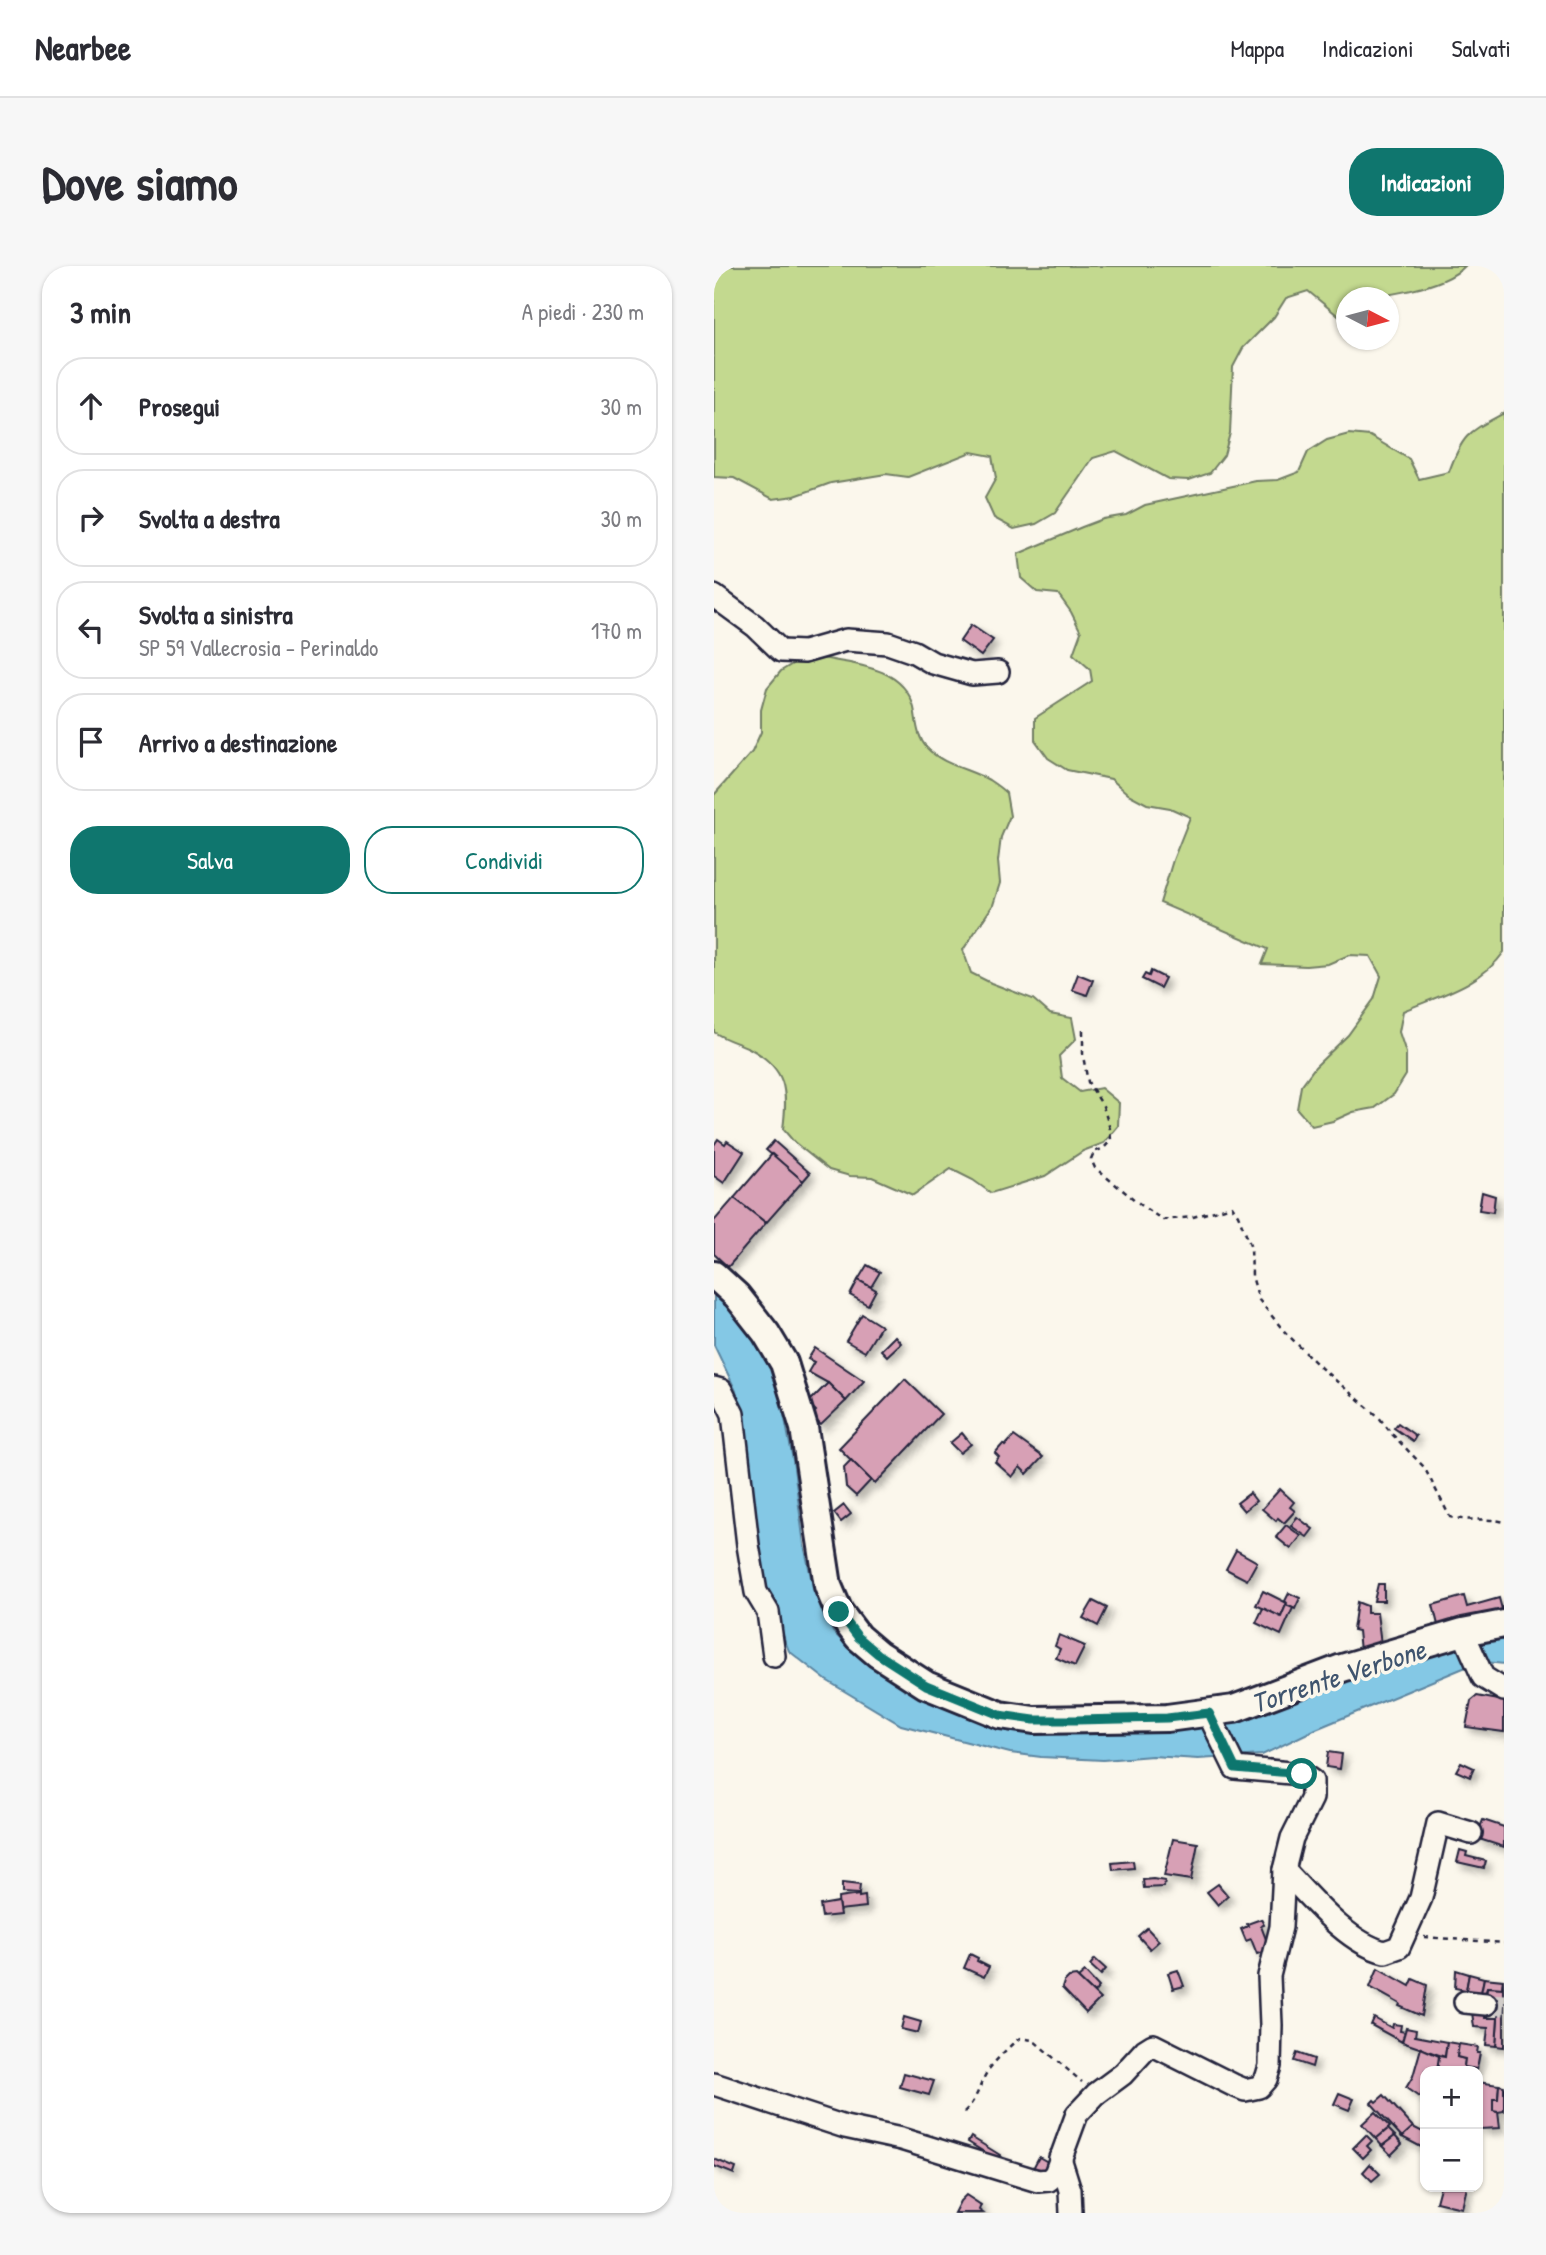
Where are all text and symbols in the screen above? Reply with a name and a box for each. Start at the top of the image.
text: Nearbee [35,26,131,70]
text: Mappa [1230,32,1284,64]
text: Indicazioni [1322,32,1414,64]
text: Salvati [1452,32,1511,64]
button: Indicazioni [1349,148,1504,216]
text: Dove siamo [42,149,238,215]
north arrow [1336,287,1399,350]
text: 3 min [70,292,131,332]
text: A piedi · 230 m [522,296,644,327]
icon: ahead [72,387,110,425]
text: Prosegui [139,389,220,424]
text: 30 m [600,391,642,422]
icon: right [72,499,110,537]
text: Svolta a destra [139,501,280,536]
text: 30 m [600,503,642,534]
text: Svolta a sinistra [139,597,293,632]
icon: left [72,611,110,649]
text: 170 m [591,615,642,646]
text: SP 59 Vallecrosia - Perinaldo [139,632,378,663]
icon: arrive [72,723,110,761]
text: Arrivo a destinazione [139,725,337,760]
button: Salva [70,826,350,894]
button: Condividi [364,826,644,894]
route end [823,1596,854,1627]
water label: Torrente Verbone [1246,1629,1432,1722]
route start [1286,1758,1317,1789]
map controls [1420,2066,1483,2192]
button: + [1420,2066,1483,2129]
button: − [1420,2129,1483,2192]

